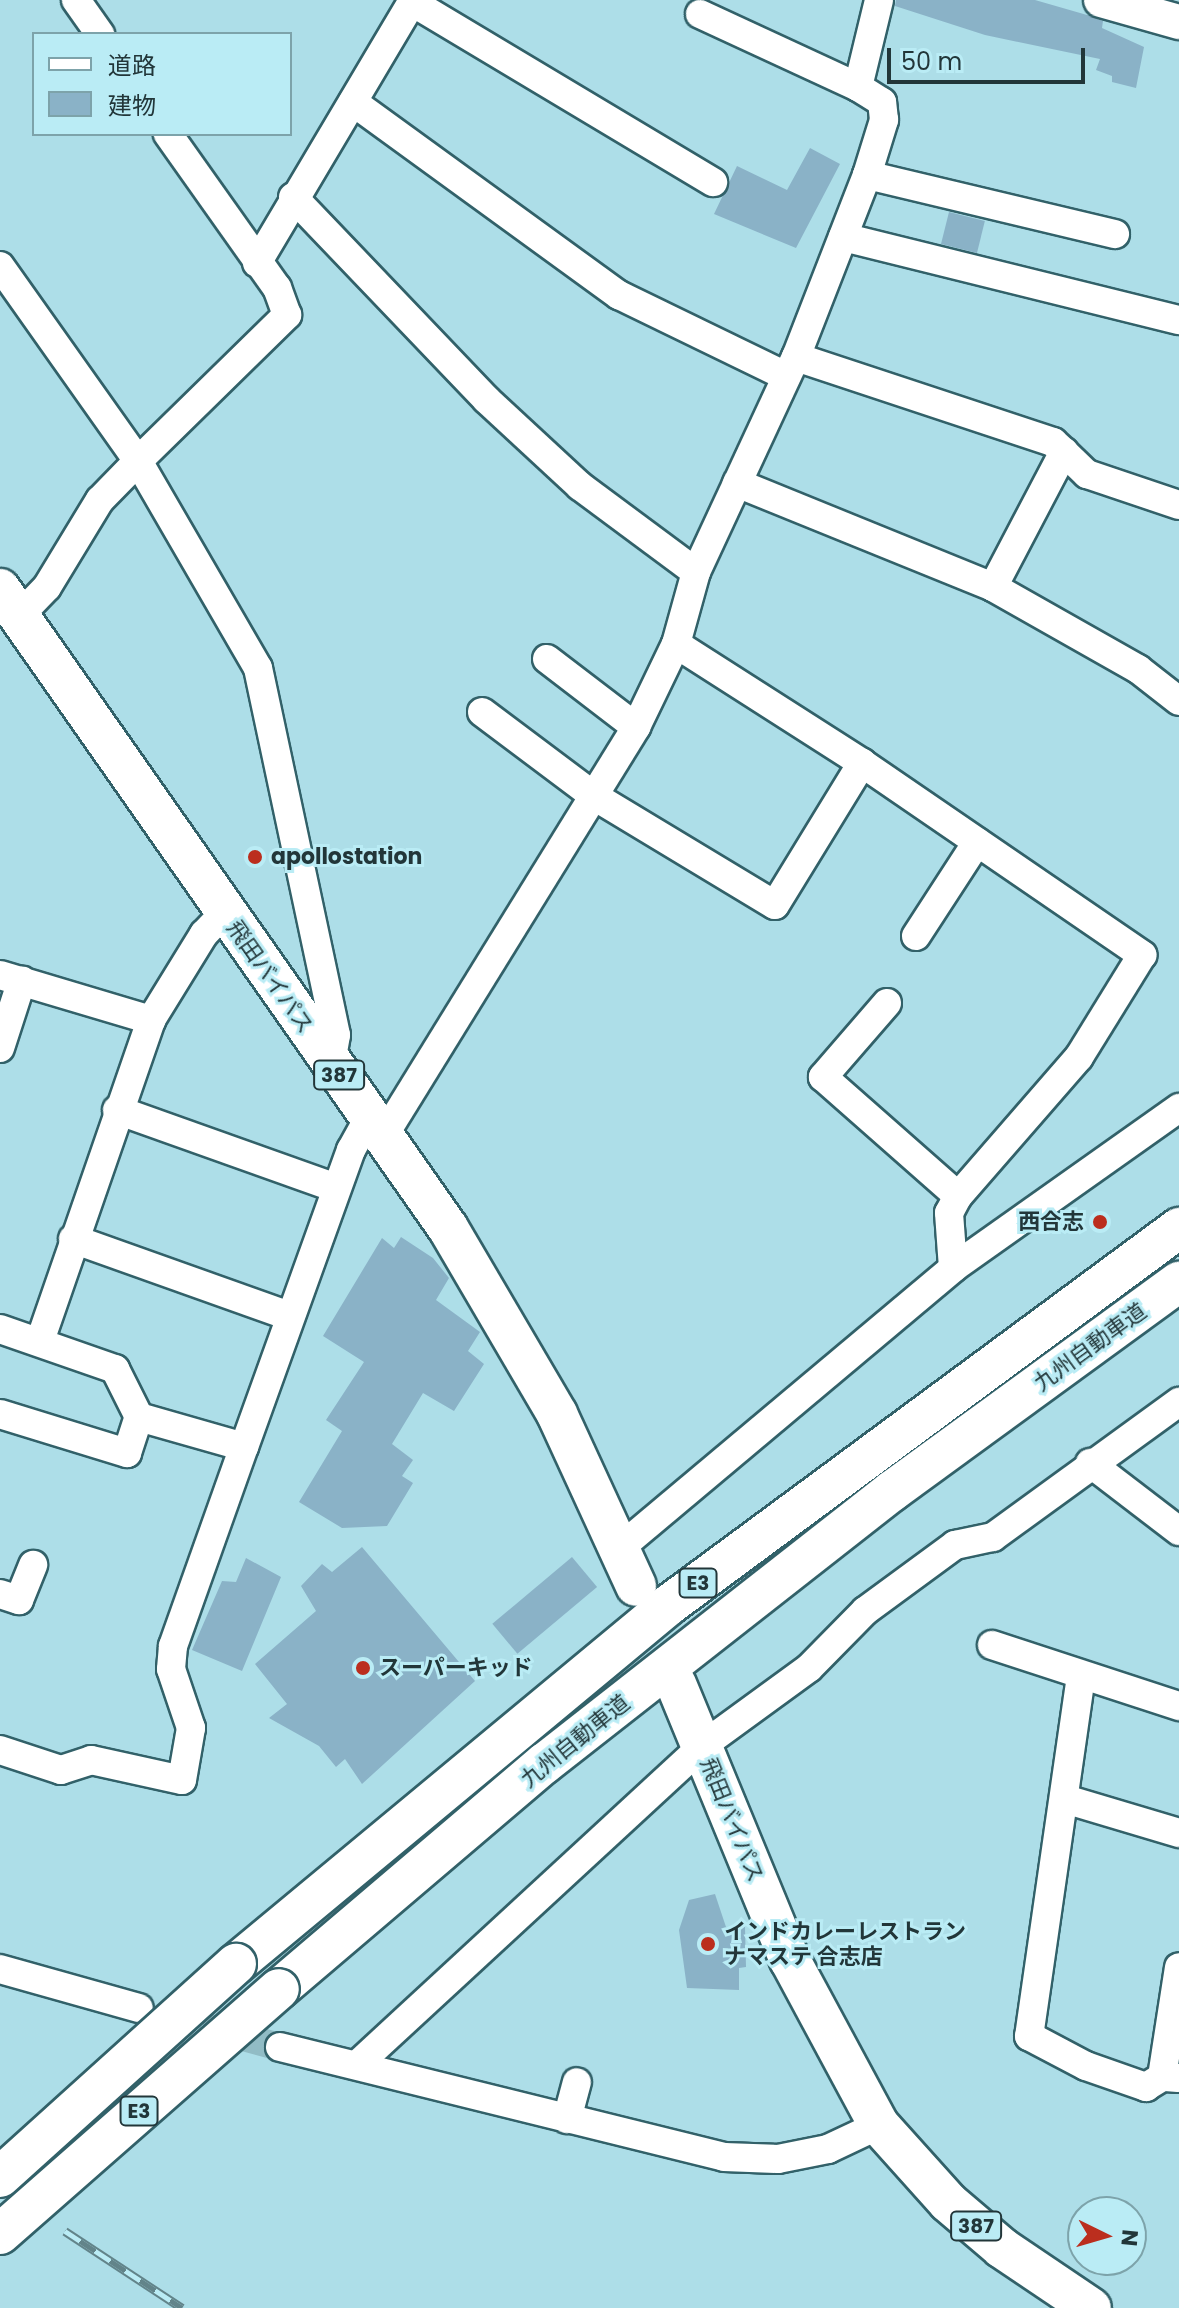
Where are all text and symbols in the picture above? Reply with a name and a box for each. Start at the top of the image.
legend [32,32,292,136]
scale bar [891,32,1089,82]
text: 50 m [901,45,962,78]
text: 道路 [108,49,156,82]
text: 建物 [108,89,156,122]
place label: apollostation [271,844,422,870]
marker: apollostation [246,848,264,866]
street label: 飛田バイパス [221,915,319,1039]
road number: 387 [313,1059,365,1091]
place label: 西合志 [1018,1209,1084,1235]
marker: 西合志 [1091,1213,1109,1231]
street label: 九州自動車道 [1029,1298,1151,1396]
road number: E3 [678,1567,718,1599]
place label: スーパーキッド [379,1655,533,1681]
marker: スーパーキッド [354,1659,372,1677]
street label: 九州自動車道 [515,1689,635,1793]
street label: 飛田バイパス [695,1754,769,1886]
place label: インドカレーレストラン ナマステ 合志店 [724,1918,966,1970]
marker: インドカレーレストラン ナマステ 合志店 [699,1935,717,1953]
road number: E3 [119,2095,159,2127]
north arrow [1067,2196,1147,2276]
road number: 387 [950,2210,1002,2242]
text: N [1113,2228,1146,2248]

